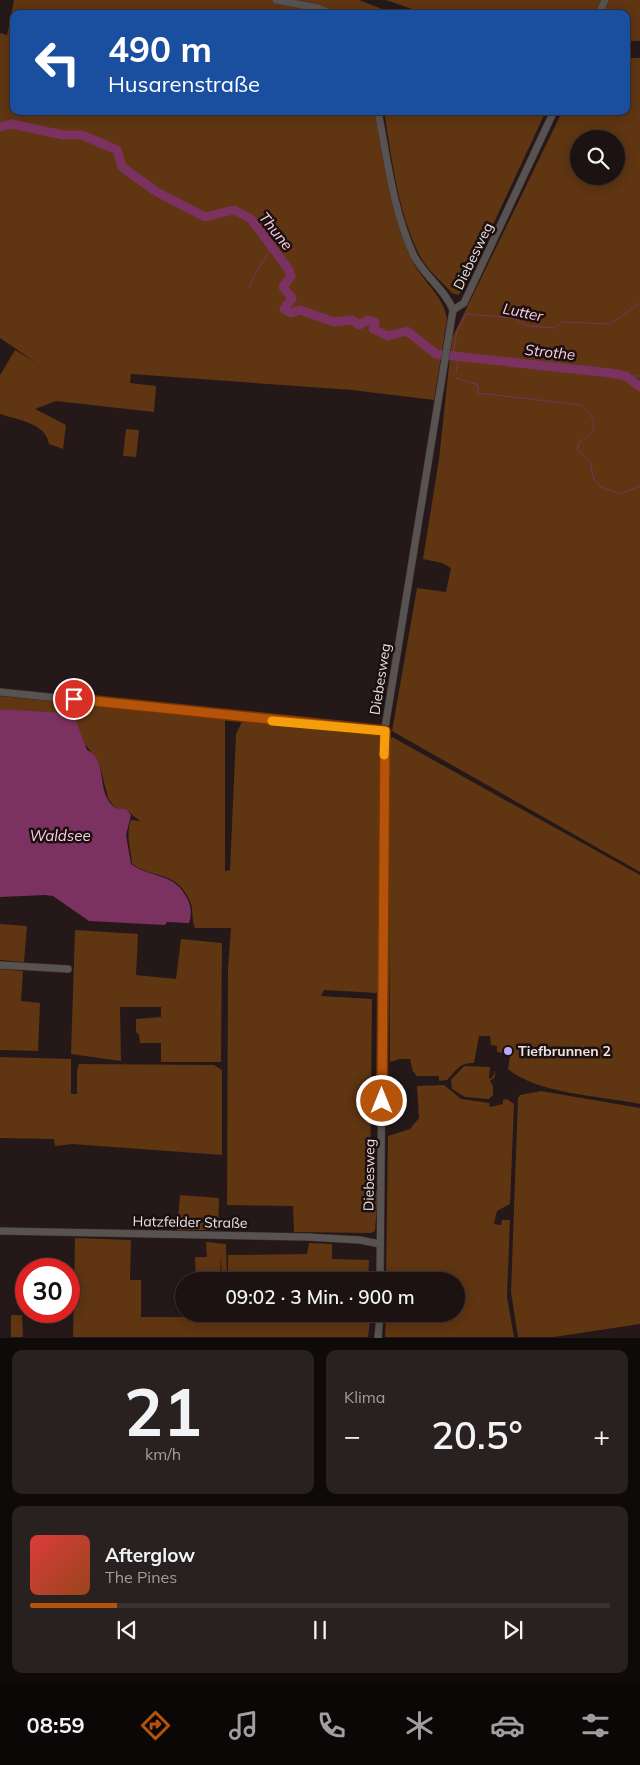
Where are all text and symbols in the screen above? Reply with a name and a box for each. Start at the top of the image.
text: 490 m [108,27,212,71]
icon: left [25,30,90,95]
text: Husarenstraße [108,70,260,98]
map controls [570,130,625,185]
button: search [570,130,625,185]
water label: Thune [255,208,297,254]
street label: Diebesweg [449,220,497,292]
water label: Lutter [501,298,545,326]
water label: Strothe [524,340,576,364]
street label: Diebesweg [365,642,395,716]
pin [53,678,95,720]
icon: arrive [60,685,88,713]
water label: Waldsee [29,826,91,845]
place label: Tiefbrunnen 2 [518,1042,611,1060]
marker: Tiefbrunnen 2 [502,1045,514,1057]
position arrow [355,1074,407,1126]
street label: Diebesweg [359,1139,379,1211]
street label: Hatzfelder Straße [132,1212,248,1232]
speed limit sign: 30 [15,1258,80,1323]
text: 09:02 · 3 Min. · 900 m [225,1285,415,1309]
text: 21 [124,1371,202,1452]
text: Klima [344,1387,385,1407]
text: 20.5° [431,1411,523,1459]
text: − [344,1418,361,1453]
text: + [593,1418,610,1453]
text: km/h [145,1444,181,1464]
text: Afterglow [105,1543,195,1567]
text: The Pines [105,1567,177,1587]
icon: previous [113,1616,141,1644]
icon: pause [306,1616,334,1644]
icon: next [499,1616,527,1644]
icon: directions [138,1708,173,1743]
icon: music [226,1708,261,1743]
icon: phone [314,1708,349,1743]
icon: climate [402,1708,437,1743]
icon: car [490,1708,525,1743]
icon: filters [578,1708,613,1743]
text: 08:59 [27,1711,85,1739]

